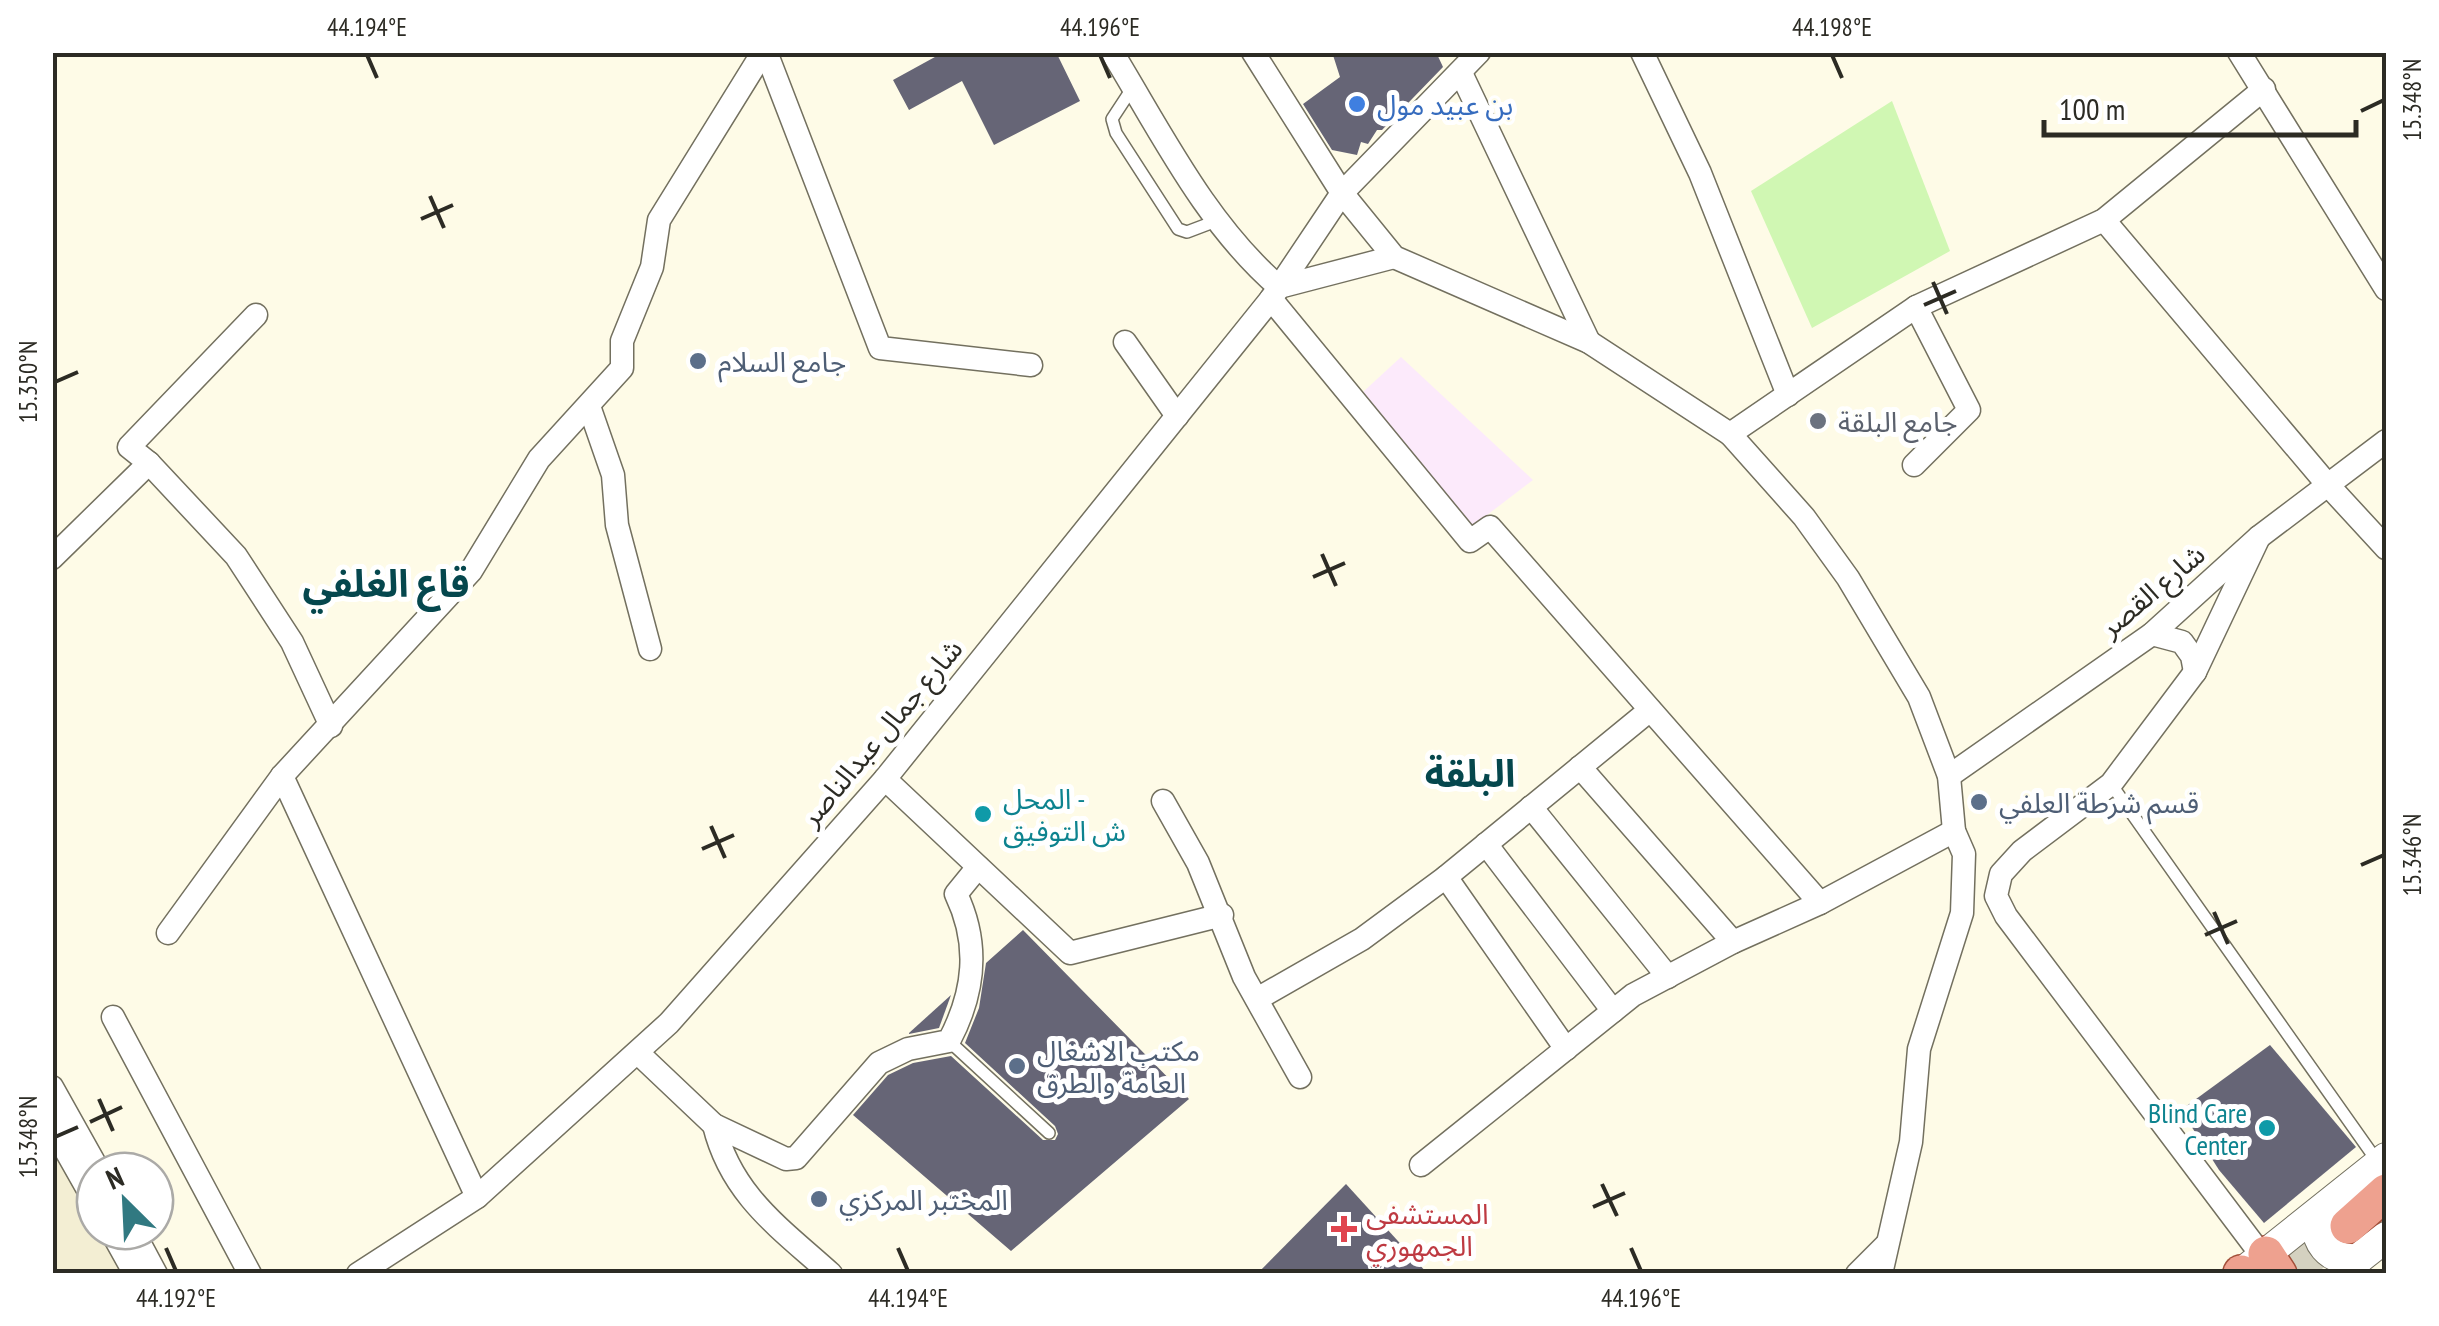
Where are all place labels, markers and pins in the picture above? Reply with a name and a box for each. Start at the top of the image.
place label: بن عبيد مول [1377,86,1513,123]
marker: بن عبيد مول [1346,93,1368,115]
place label: جامع السلام [718,343,846,383]
marker: جامع السلام [687,350,709,372]
place label: جامع البلقة [1838,403,1958,443]
marker: جامع البلقة [1807,410,1829,432]
place label: المحل - ش التوفيق [1003,780,1126,849]
place label: قسم شرطة العلفي [1999,784,2199,825]
marker: قسم شرطة العلفي [1968,791,1990,813]
marker: المحل - ش التوفيق [972,803,994,825]
place label: مكتب الاشغال العامة والطرق [1037,1032,1200,1101]
marker: مكتب الاشغال العامة والطرق [1006,1055,1028,1077]
place label: Blind Care Center [2148,1094,2247,1163]
marker: Blind Care Center [2256,1117,2278,1139]
place label: المختبر المركزي [839,1181,1008,1221]
marker: المختبر المركزي [808,1188,830,1210]
place label: المستشفى الجمهوري [1366,1195,1489,1267]
marker: المستشفى الجمهوري [1331,1216,1357,1242]

